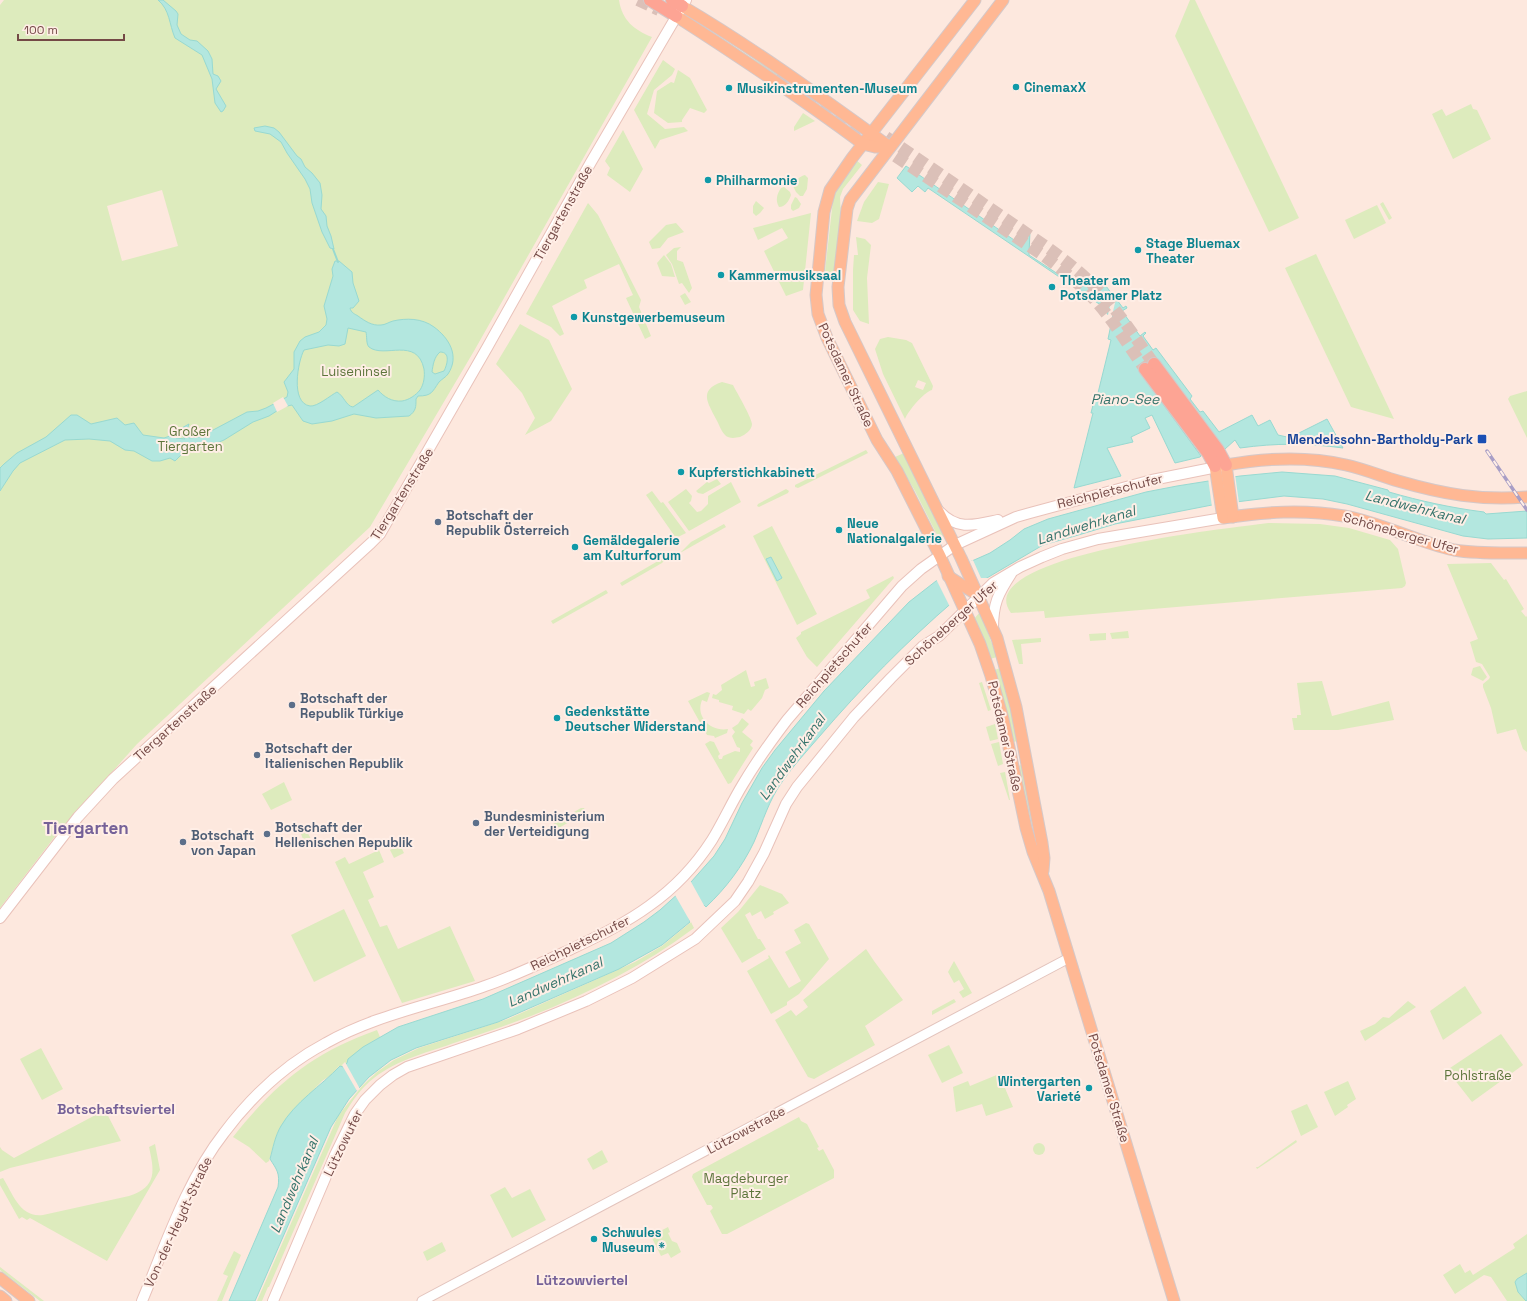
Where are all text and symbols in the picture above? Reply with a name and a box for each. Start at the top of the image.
scale bar [18,16,124,42]
text: 100 m [24,22,58,38]
place label: CinemaxX [1024,79,1087,96]
place label: Musikinstrumenten-Museum [737,80,917,97]
marker: CinemaxX [1011,82,1021,92]
marker: Musikinstrumenten-Museum [724,83,734,93]
street label: Tiergartenstraße [530,163,596,263]
place label: Philharmonie [716,172,797,189]
marker: Philharmonie [703,175,713,185]
place label: Stage Bluemax Theater [1146,235,1241,267]
marker: Stage Bluemax Theater [1133,245,1143,255]
place label: Kammermusiksaal [729,267,841,284]
marker: Kammermusiksaal [716,270,726,280]
place label: Theater am Potsdamer Platz [1060,272,1162,304]
marker: Theater am Potsdamer Platz [1047,282,1057,292]
place label: Kunstgewerbemuseum [582,309,725,326]
marker: Kunstgewerbemuseum [569,312,579,322]
street label: Potsdamer Straße [814,320,878,430]
park label: Luiseninsel [321,363,391,380]
water label: Piano-See [1091,390,1160,408]
park label: Großer Tiergarten [157,423,223,455]
place label: Mendelssohn-Bartholdy-Park [1287,431,1474,448]
marker: Mendelssohn-Bartholdy-Park [1476,433,1488,445]
street label: Tiergartenstraße [367,445,437,543]
place label: Kupferstichkabinett [689,464,815,481]
marker: Kupferstichkabinett [676,467,686,477]
street label: Reichpietschufer [1055,470,1165,512]
water label: Landwehrkanal [1363,486,1468,528]
water label: Landwehrkanal [1035,501,1139,549]
place label: Botschaft der Republik Österreich [446,507,569,539]
street label: Schöneberger Ufer [1341,508,1461,558]
place label: Neue Nationalgalerie [847,515,942,547]
marker: Botschaft der Republik Österreich [433,517,443,527]
marker: Neue Nationalgalerie [834,525,844,535]
place label: Gemäldegalerie am Kulturforum [583,532,681,564]
marker: Gemäldegalerie am Kulturforum [570,542,580,552]
street label: Schöneberger Ufer [901,577,1001,669]
street label: Reichpietschufer [792,618,876,711]
street label: Potsdamer Straße [984,679,1026,793]
street label: Tiergartenstraße [130,681,220,765]
place label: Botschaft der Republik Türkiye [300,690,404,722]
marker: Botschaft der Republik Türkiye [287,700,297,710]
place label: Gedenkstätte Deutscher Widerstand [565,703,706,735]
water label: Landwehrkanal [755,709,830,804]
marker: Gedenkstätte Deutscher Widerstand [552,713,562,723]
place label: Botschaft der Italienischen Republik [265,740,404,772]
marker: Botschaft der Italienischen Republik [252,750,262,760]
place label: Bundesministerium der Verteidigung [484,808,605,840]
district label: Tiergarten [43,817,129,839]
marker: Bundesministerium der Verteidigung [471,818,481,828]
place label: Botschaft der Hellenischen Republik [275,819,413,851]
place label: Botschaft von Japan [191,827,256,859]
marker: Botschaft der Hellenischen Republik [262,829,272,839]
marker: Botschaft von Japan [178,837,188,847]
street label: Reichpietschufer [528,912,632,974]
water label: Landwehrkanal [505,952,607,1011]
street label: Potsdamer Straße [1084,1031,1134,1145]
park label: Pohlstraße [1444,1067,1512,1084]
place label: Wintergarten Varieté [998,1073,1081,1105]
marker: Wintergarten Varieté [1084,1083,1094,1093]
district label: Botschaftsviertel [57,1100,175,1118]
street label: Lützowstraße [704,1102,788,1158]
street label: Lützowufer [320,1107,366,1179]
water label: Landwehrkanal [266,1133,323,1235]
street label: Von-der-Heydt-Straße [140,1154,216,1290]
park label: Magdeburger Platz [704,1170,789,1202]
place label: Schwules Museum * [602,1224,665,1256]
marker: Schwules Museum * [589,1234,599,1244]
district label: Lützowviertel [536,1271,628,1289]

